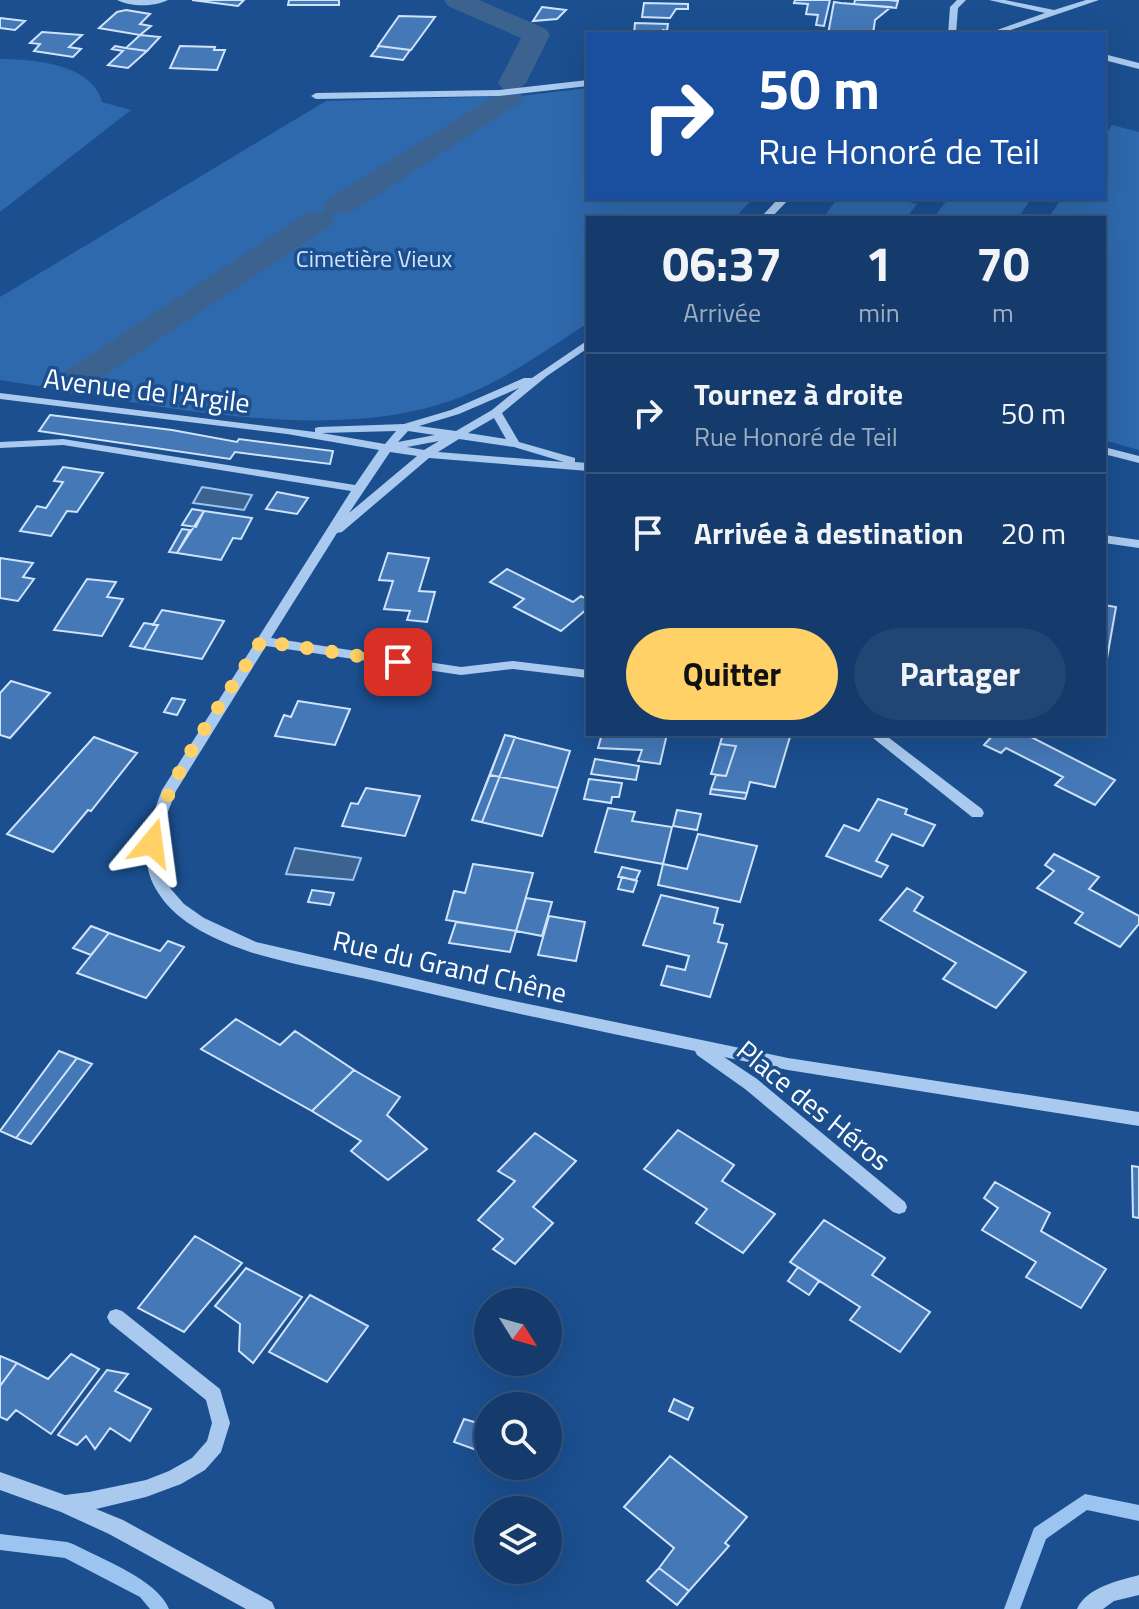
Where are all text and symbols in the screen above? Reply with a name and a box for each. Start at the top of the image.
text: 50 m [758,46,880,131]
icon: right [626,64,730,168]
text: Rue Honoré de Teil [758,123,1040,178]
text: 06:37 [662,227,782,300]
text: 1 [866,227,892,300]
text: 70 [976,227,1030,300]
park label: Cimetière Vieux [296,240,452,276]
text: Arrivée [683,293,761,332]
text: min [858,293,900,332]
text: m [992,293,1014,332]
street label: Avenue de l'Argile [42,356,252,424]
text: Tournez à droite [694,371,903,417]
text: 50 m [1001,390,1066,436]
icon: right [626,391,670,435]
text: Rue Honoré de Teil [694,417,898,456]
text: Arrivée à destination [694,510,964,556]
text: 20 m [1001,510,1066,556]
icon: arrive [626,511,670,555]
pin [364,628,432,696]
button: Quitter [626,628,838,720]
button: Partager [854,628,1066,720]
icon: arrive [376,640,420,684]
position arrow [110,801,194,885]
street label: Rue du Grand Chêne [329,918,571,1014]
street label: Place des Héros [728,1029,900,1181]
north arrow [474,1288,562,1376]
map controls [474,1288,562,1584]
button: search [474,1392,562,1480]
button: layers [474,1496,562,1584]

